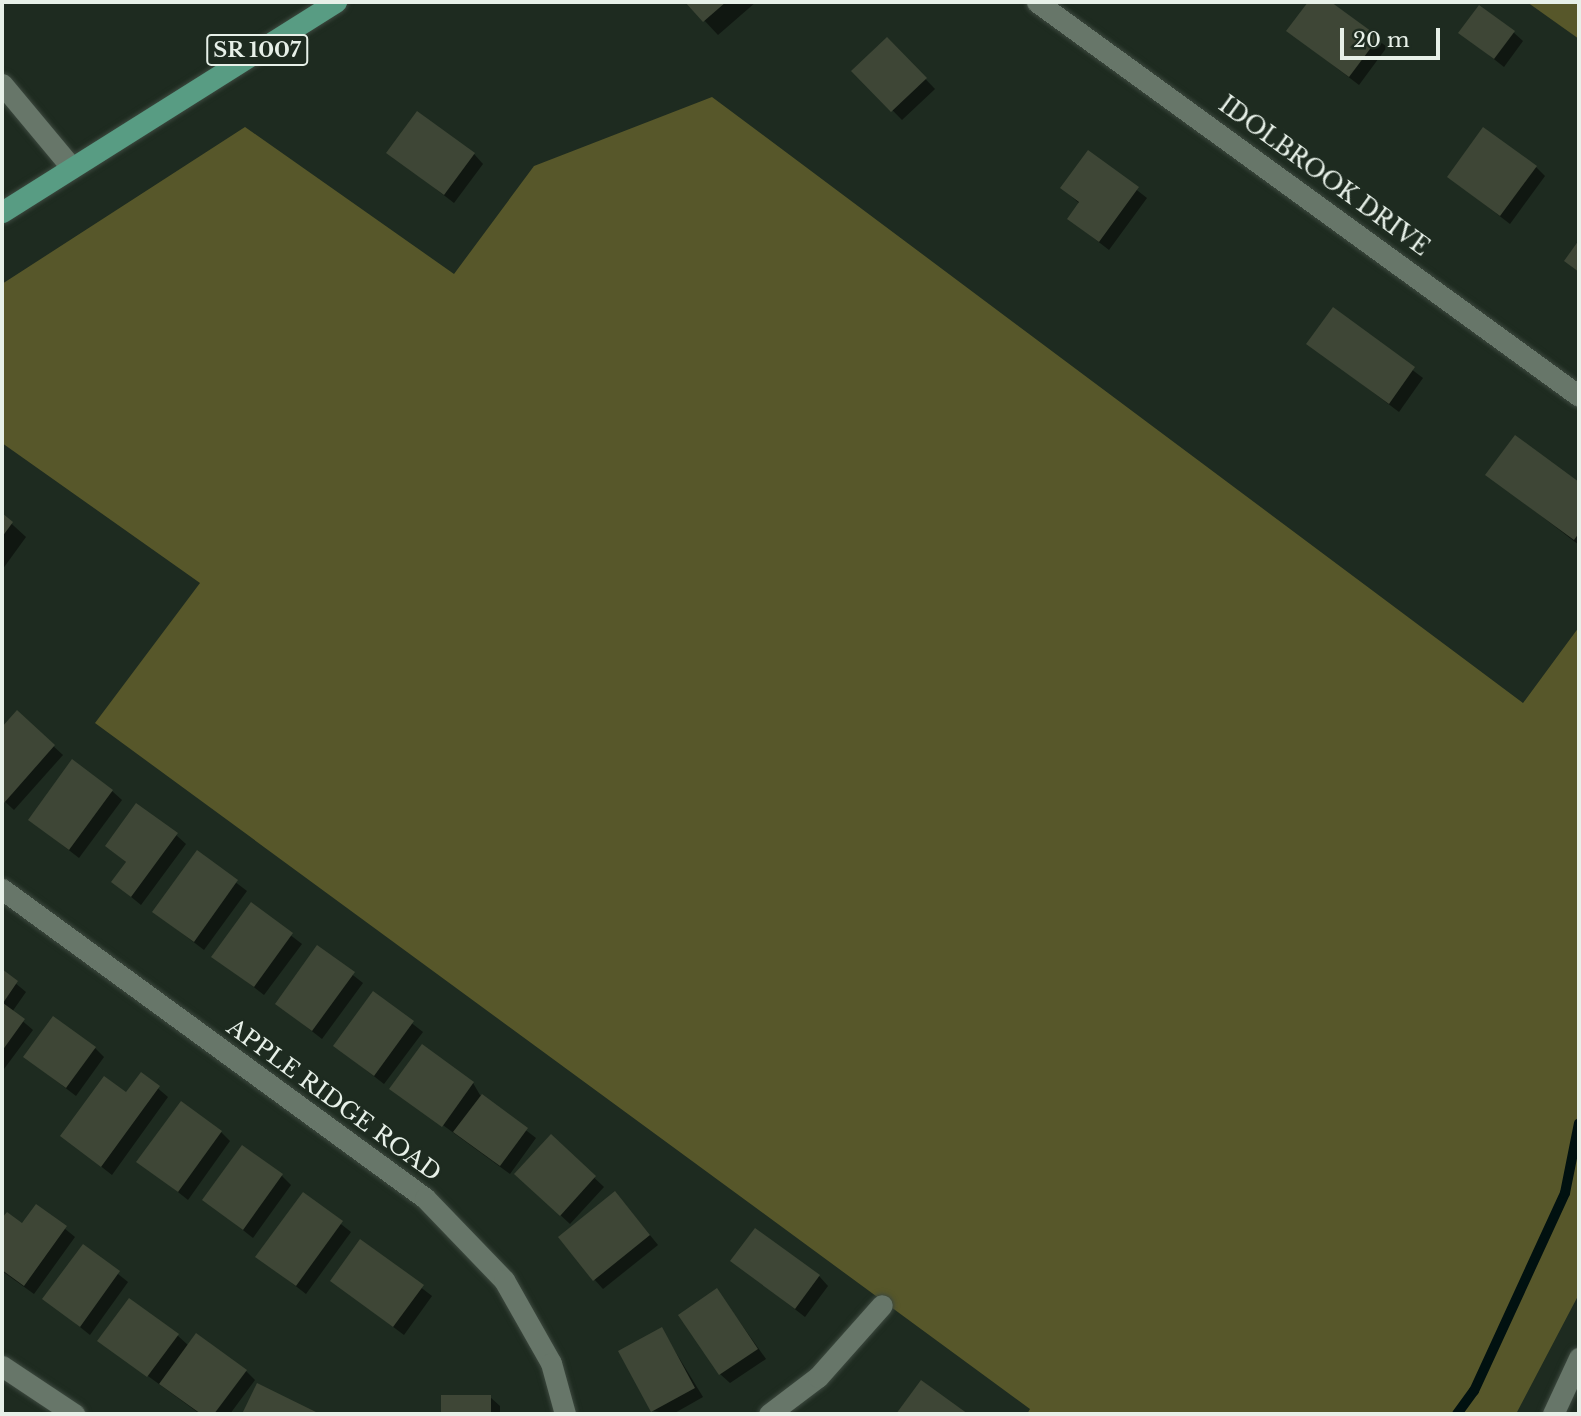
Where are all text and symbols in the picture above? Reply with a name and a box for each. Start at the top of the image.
scale bar [1343,14,1443,58]
text: 20 m [1353,27,1410,53]
road number: SR 1007 [204,32,310,68]
street label: IDOLBROOK DRIVE [1213,90,1435,262]
street label: APPLE RIDGE ROAD [222,1013,446,1187]

